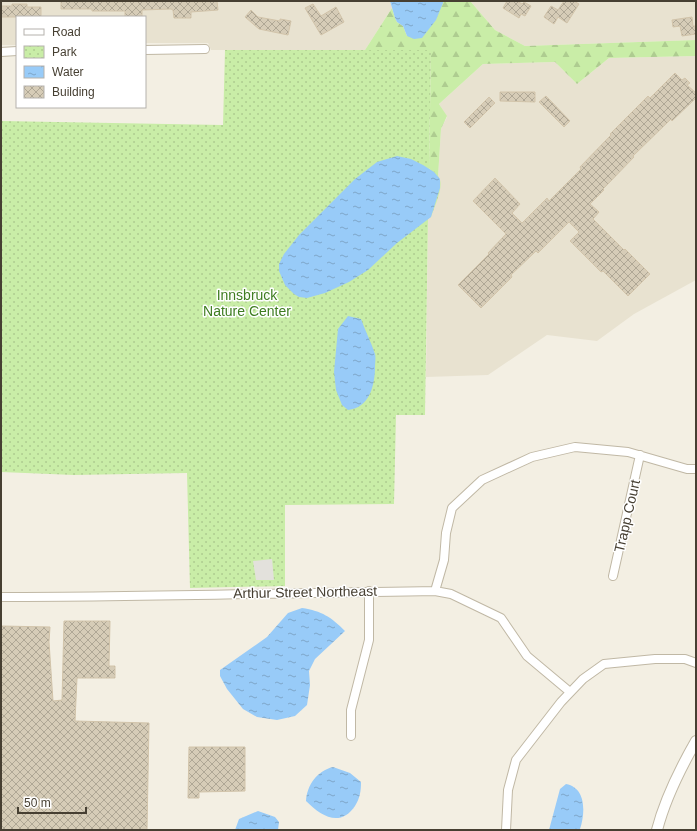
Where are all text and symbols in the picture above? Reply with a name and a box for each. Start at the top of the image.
legend [16,16,146,108]
text: Road [52,25,81,39]
text: Park [52,45,78,59]
text: Water [52,65,84,79]
text: Building [52,85,95,99]
park label: Innsbruck Nature Center [203,287,291,319]
street label: Trapp Court [611,478,643,554]
street label: Arthur Street Northeast [233,583,377,601]
scale bar [18,789,86,815]
text: 50 m [24,796,51,810]

